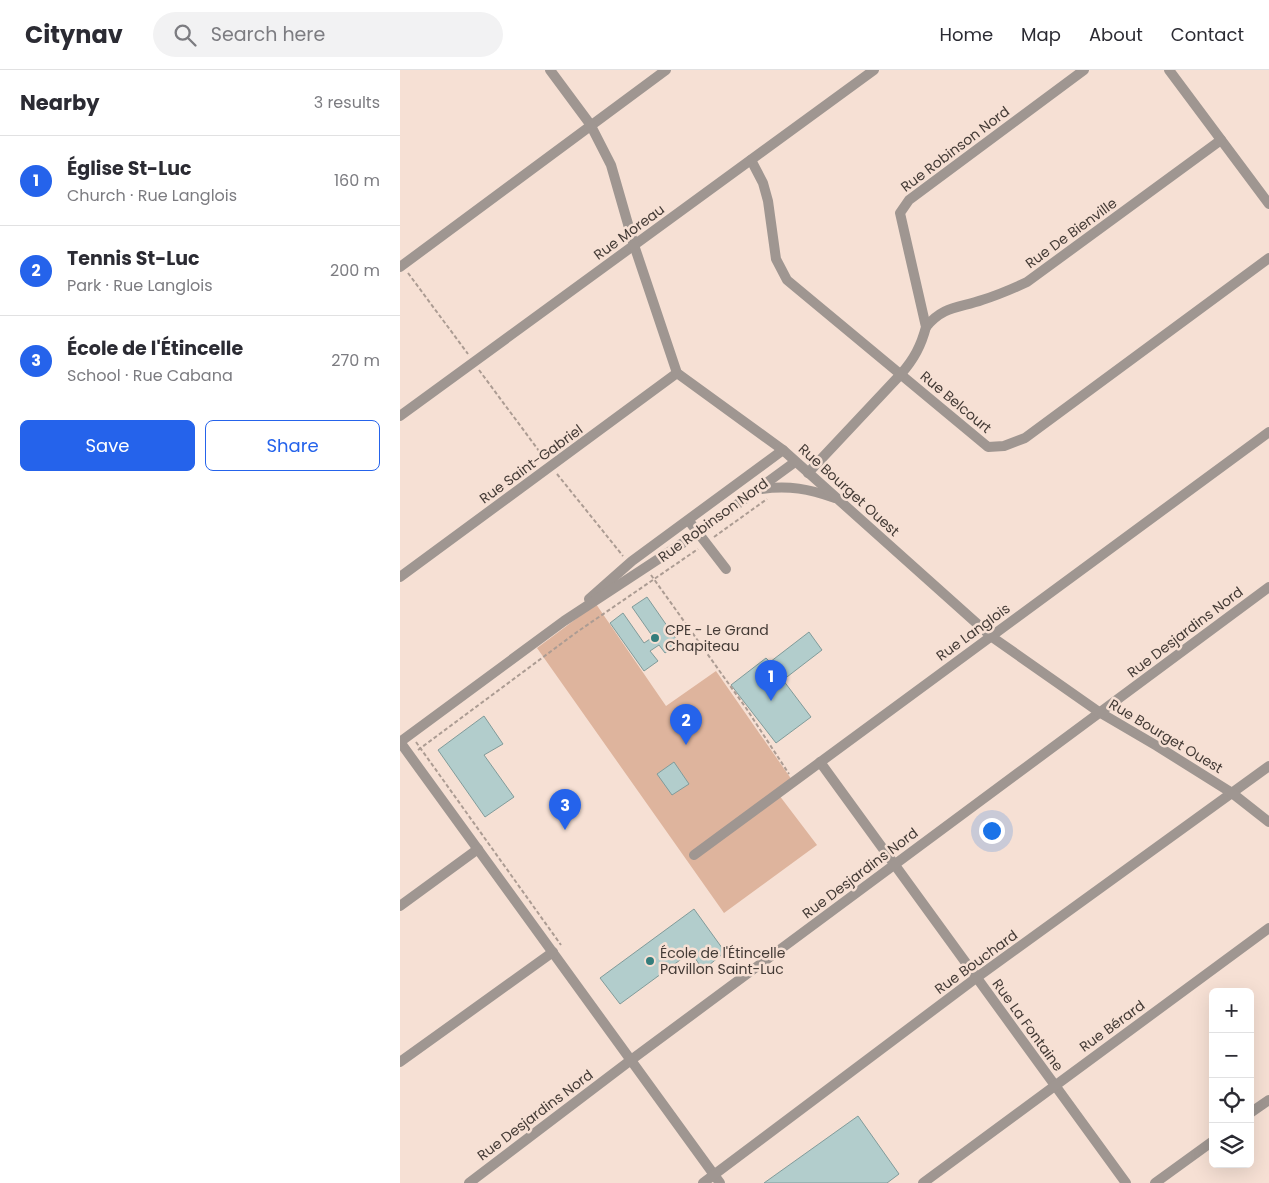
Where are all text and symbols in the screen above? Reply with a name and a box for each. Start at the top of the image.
search box [153,12,503,57]
text: Citynav [25,18,123,51]
icon: search [171,21,199,49]
text: Search here [211,21,325,48]
text: Home [939,22,993,47]
text: Map [1021,22,1061,47]
text: About [1089,22,1143,47]
text: Contact [1171,22,1244,47]
text: Nearby [20,88,100,117]
text: 3 results [314,91,380,114]
street label: Rue Robinson Nord [896,101,1014,197]
text: Église St-Luc [67,155,192,182]
text: 1 [33,169,39,192]
text: 160 m [334,169,380,192]
text: Church · Rue Langlois [67,184,237,207]
street label: Rue De Bienville [1021,193,1121,273]
street label: Rue Moreau [589,199,669,265]
text: Tennis St-Luc [67,245,200,272]
text: 2 [31,259,41,282]
text: 200 m [330,259,380,282]
text: Park · Rue Langlois [67,274,213,297]
text: École de l'Étincelle [67,335,243,362]
text: 3 [31,349,41,372]
text: 270 m [331,349,380,372]
text: School · Rue Cabana [67,364,233,387]
street label: Rue Belcourt [916,366,996,438]
button: Save [20,420,195,471]
button: Share [205,420,380,471]
street label: Rue Saint-Gabriel [475,420,587,508]
street label: Rue Bourget Ouest [794,439,904,541]
street label: Rue Robinson Nord [654,473,772,567]
street label: Rue Desjardins Nord [1123,582,1247,682]
street label: Rue Langlois [932,598,1014,666]
place label: CPE - Le Grand Chapiteau [665,620,769,656]
marker: CPE - Le Grand Chapiteau [649,632,661,644]
pin: 1 [755,660,787,701]
street label: Rue Bourget Ouest [1105,694,1227,778]
pin: 2 [670,704,702,745]
pin: 3 [549,789,581,830]
your location [979,818,1005,844]
street label: Rue Desjardins Nord [798,823,922,923]
street label: Rue Bouchard [930,925,1022,999]
place label: École de l'Étincelle Pavillon Saint-Luc [660,943,786,979]
marker: École de l'Étincelle Pavillon Saint-Luc [644,955,656,967]
street label: Rue La Fontaine [988,975,1069,1076]
map controls [1209,988,1254,1168]
button: + [1209,988,1254,1033]
street label: Rue Bérard [1075,995,1149,1057]
button: − [1209,1033,1254,1078]
street label: Rue Desjardins Nord [473,1065,597,1165]
button: locate [1209,1078,1254,1123]
button: layers [1209,1123,1254,1168]

